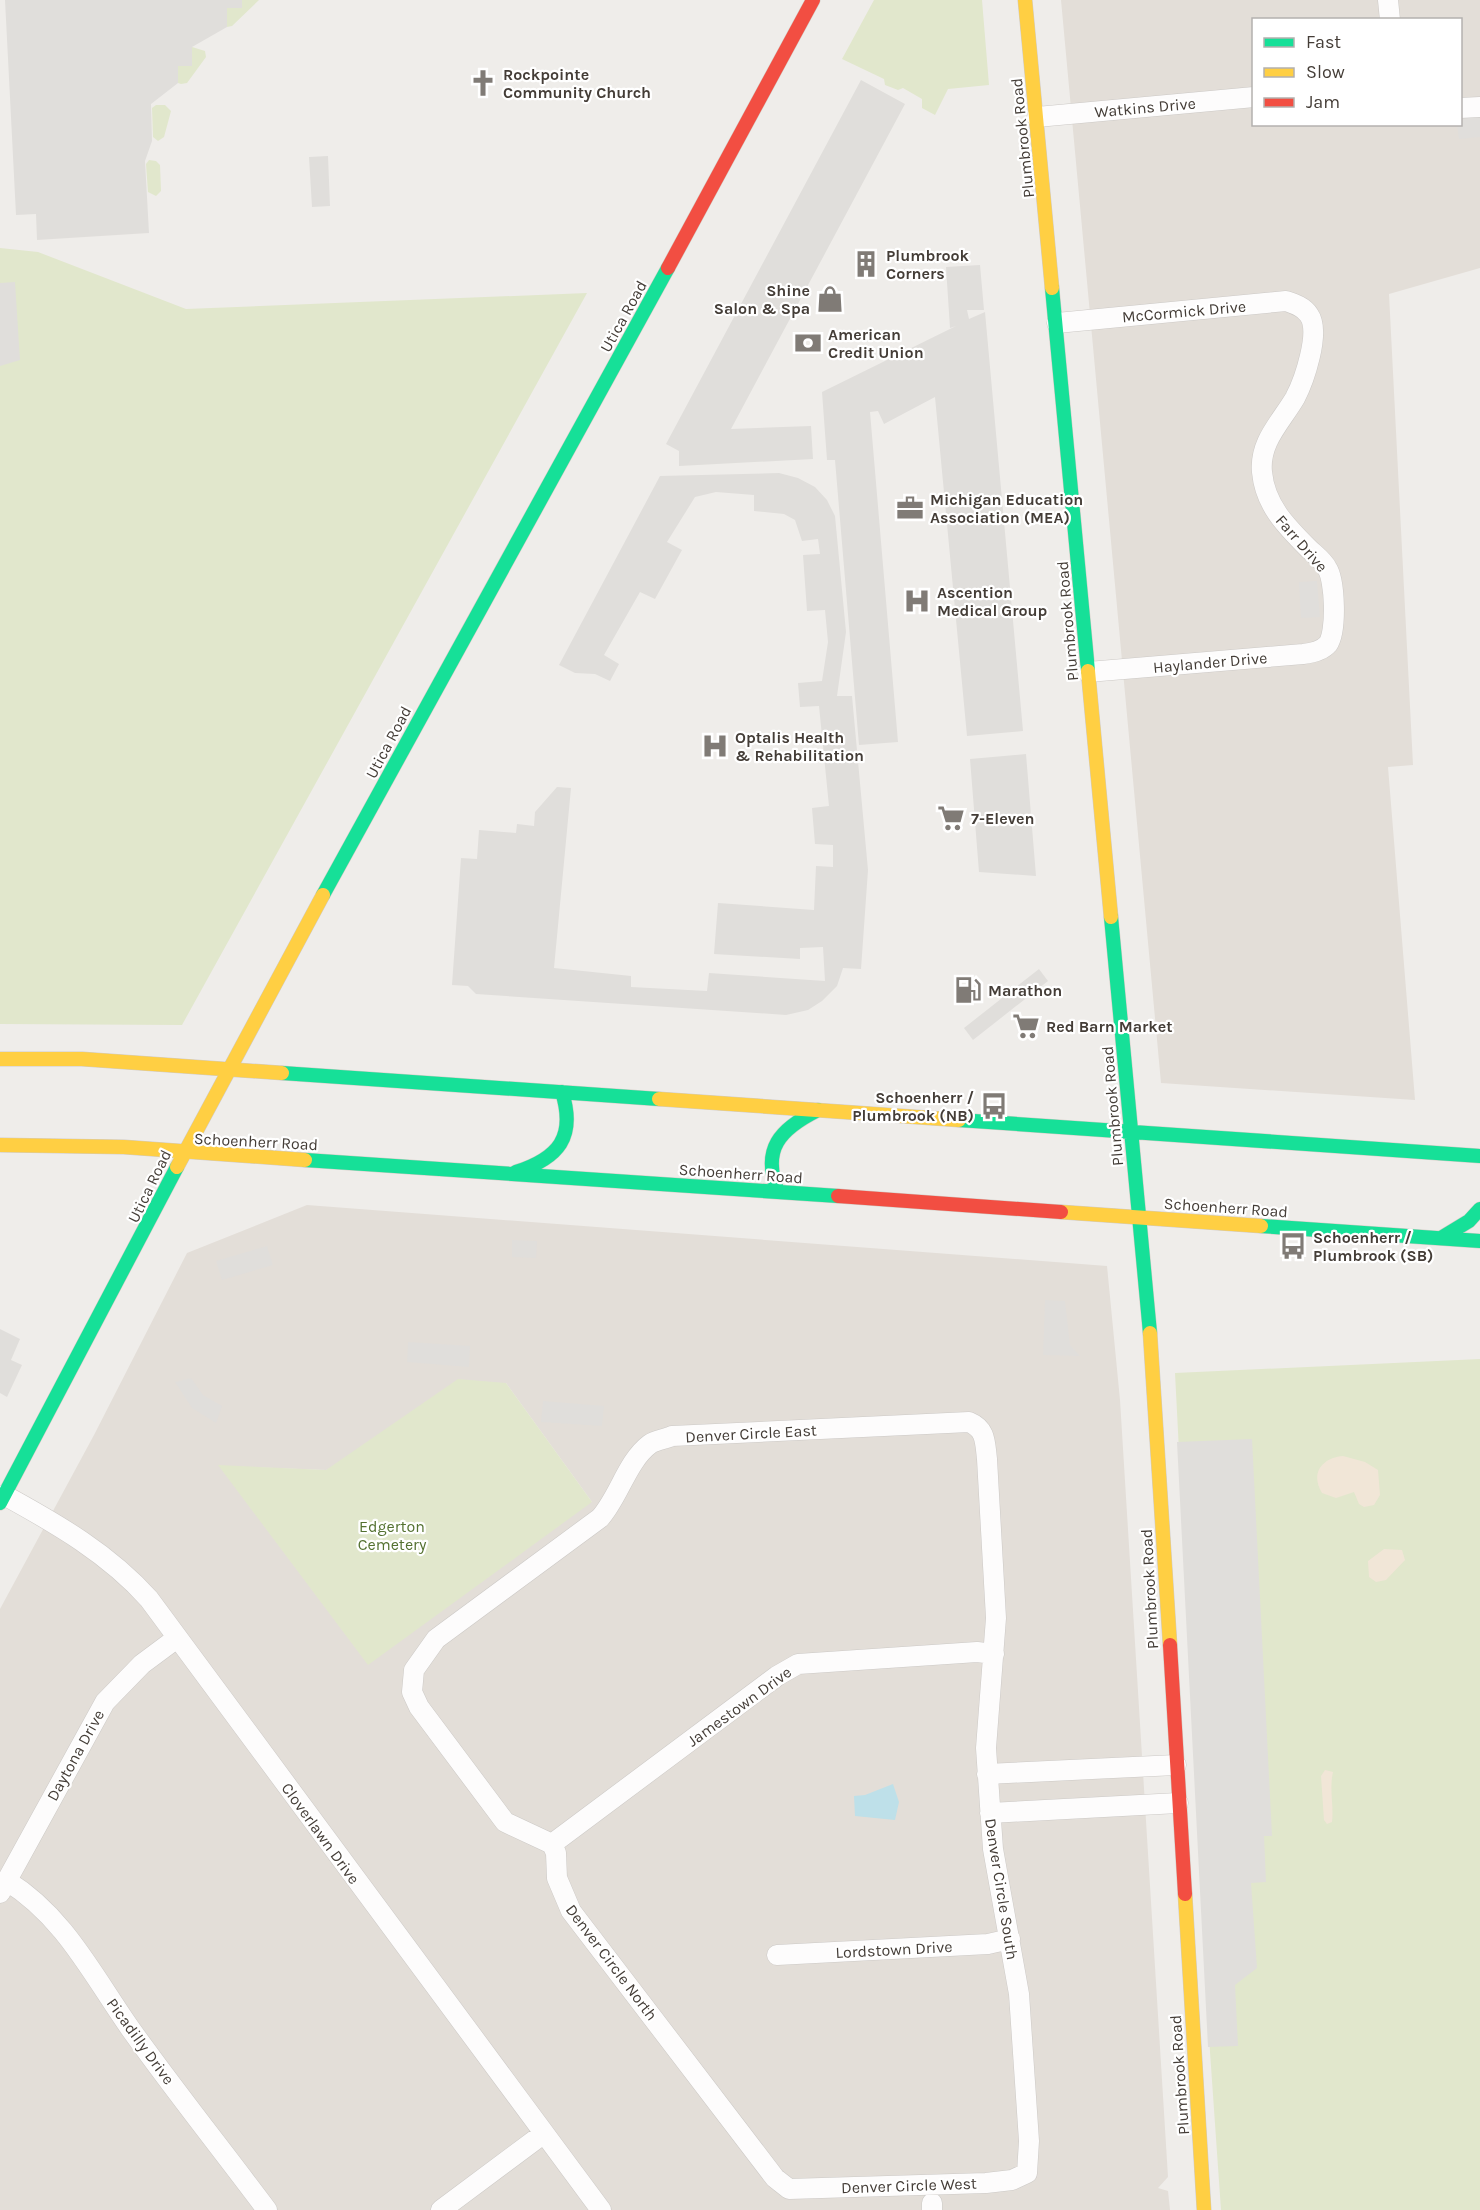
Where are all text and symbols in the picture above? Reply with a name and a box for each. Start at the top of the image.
legend [1252,18,1462,126]
text: Fast [1306,31,1341,53]
text: Slow [1306,61,1345,83]
place label: Rockpointe Community Church [503,65,651,102]
church icon: Rockpointe Community Church [468,68,498,98]
street label: Plumbrook Road [1007,77,1038,199]
text: Jam [1306,91,1340,113]
street label: Watkins Drive [1094,94,1196,121]
place label: Plumbrook Corners [886,246,970,283]
building icon: Plumbrook Corners [851,249,881,279]
street label: Utica Road [596,277,651,355]
place label: Shine Salon & Spa [714,281,810,318]
shop icon: Shine Salon & Spa [815,284,845,314]
street label: McCormick Drive [1121,297,1247,326]
place label: American Credit Union [828,325,924,362]
bank icon: American Credit Union [793,328,823,358]
place label: Michigan Education Association (MEA) [930,490,1083,527]
office icon: Michigan Education Association (MEA) [895,493,925,523]
street label: Farr Drive [1272,511,1332,576]
street label: Plumbrook Road [1053,560,1082,682]
place label: Ascention Medical Group [937,583,1047,620]
hospital icon: Ascention Medical Group [902,586,932,616]
street label: Haylander Drive [1152,648,1268,677]
street label: Utica Road [362,703,415,782]
place label: Optalis Health & Rehabilitation [735,728,864,765]
hospital icon: Optalis Health & Rehabilitation [700,731,730,761]
supermarket icon: 7-Eleven [936,803,966,833]
place label: 7-Eleven [971,809,1034,828]
fuel station icon: Marathon [953,975,983,1005]
place label: Marathon [988,981,1062,1000]
supermarket icon: Red Barn Market [1011,1011,1041,1041]
place label: Red Barn Market [1046,1017,1173,1036]
street label: Plumbrook Road [1098,1045,1127,1167]
place label: Schoenherr / Plumbrook (NB) [852,1088,974,1125]
bus stop icon: Schoenherr / Plumbrook (NB) [979,1091,1009,1121]
street label: Schoenherr Road [193,1129,319,1154]
street label: Utica Road [124,1147,175,1226]
street label: Schoenherr Road [678,1160,804,1187]
street label: Schoenherr Road [1163,1194,1289,1221]
place label: Schoenherr / Plumbrook (SB) [1313,1228,1433,1265]
bus stop icon: Schoenherr / Plumbrook (SB) [1278,1231,1308,1261]
street label: Denver Circle East [685,1421,817,1446]
park label: Edgerton Cemetery [358,1517,427,1554]
street label: Plumbrook Road [1137,1528,1162,1650]
street label: Jamestown Drive [684,1662,795,1751]
street label: Daytona Drive [43,1706,108,1804]
street label: Cloverlawn Drive [277,1779,364,1888]
street label: Denver Circle South [981,1817,1022,1961]
street label: Denver Circle North [562,1900,661,2024]
street label: Lordstown Drive [835,1937,953,1962]
street label: Picadilly Drive [103,1994,178,2088]
street label: Plumbrook Road [1166,2014,1193,2136]
street label: Denver Circle West [841,2174,977,2197]

